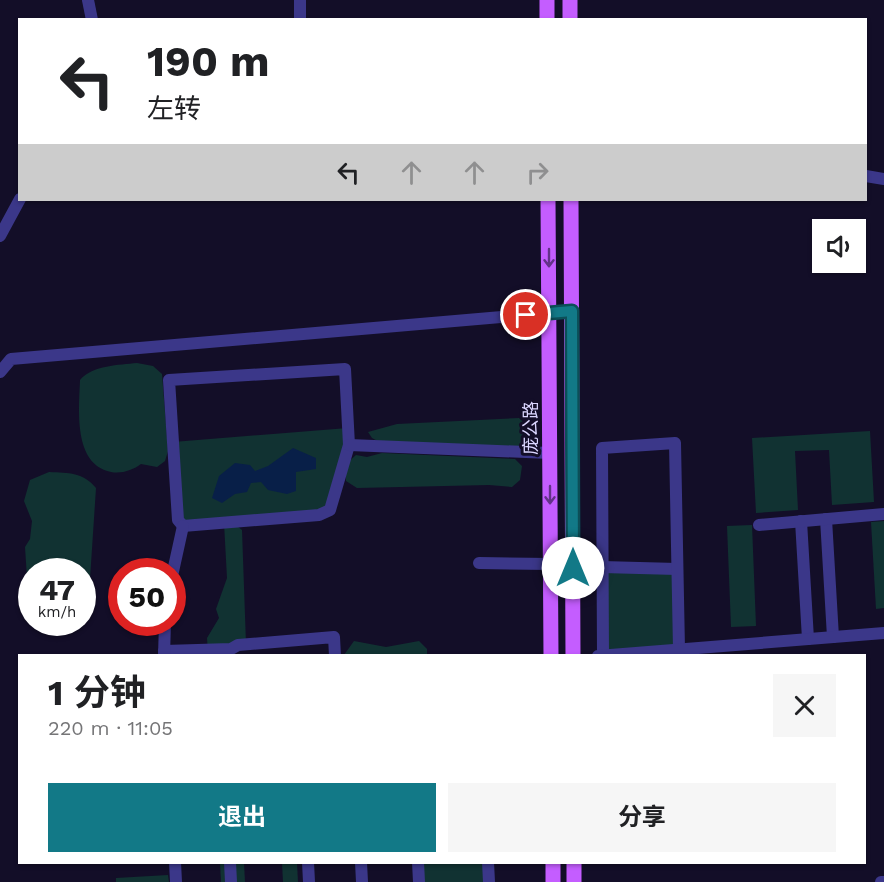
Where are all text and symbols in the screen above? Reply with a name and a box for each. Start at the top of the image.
text: 190 m [147,37,270,86]
icon: left [48,42,126,120]
text: 左转 [147,93,201,125]
icon: left [332,156,365,189]
icon: ahead [395,156,428,189]
icon: ahead [458,156,491,189]
icon: right [521,156,554,189]
map controls [812,219,866,273]
button: sound [812,219,866,273]
one-way arrow [543,247,555,267]
pin [500,289,551,340]
icon: arrive [509,298,542,331]
street label: 庞公路 [520,401,541,455]
one-way arrow [544,484,556,504]
position arrow [541,536,605,600]
speed limit sign: 50 [108,558,186,636]
text: 47 [39,572,75,607]
text: km/h [38,603,76,621]
text: 1 分钟 [48,672,146,714]
button: close [773,674,836,737]
text: 220 m · 11:05 [48,716,173,740]
button: 退出 [48,783,436,852]
button: 分享 [448,783,836,852]

